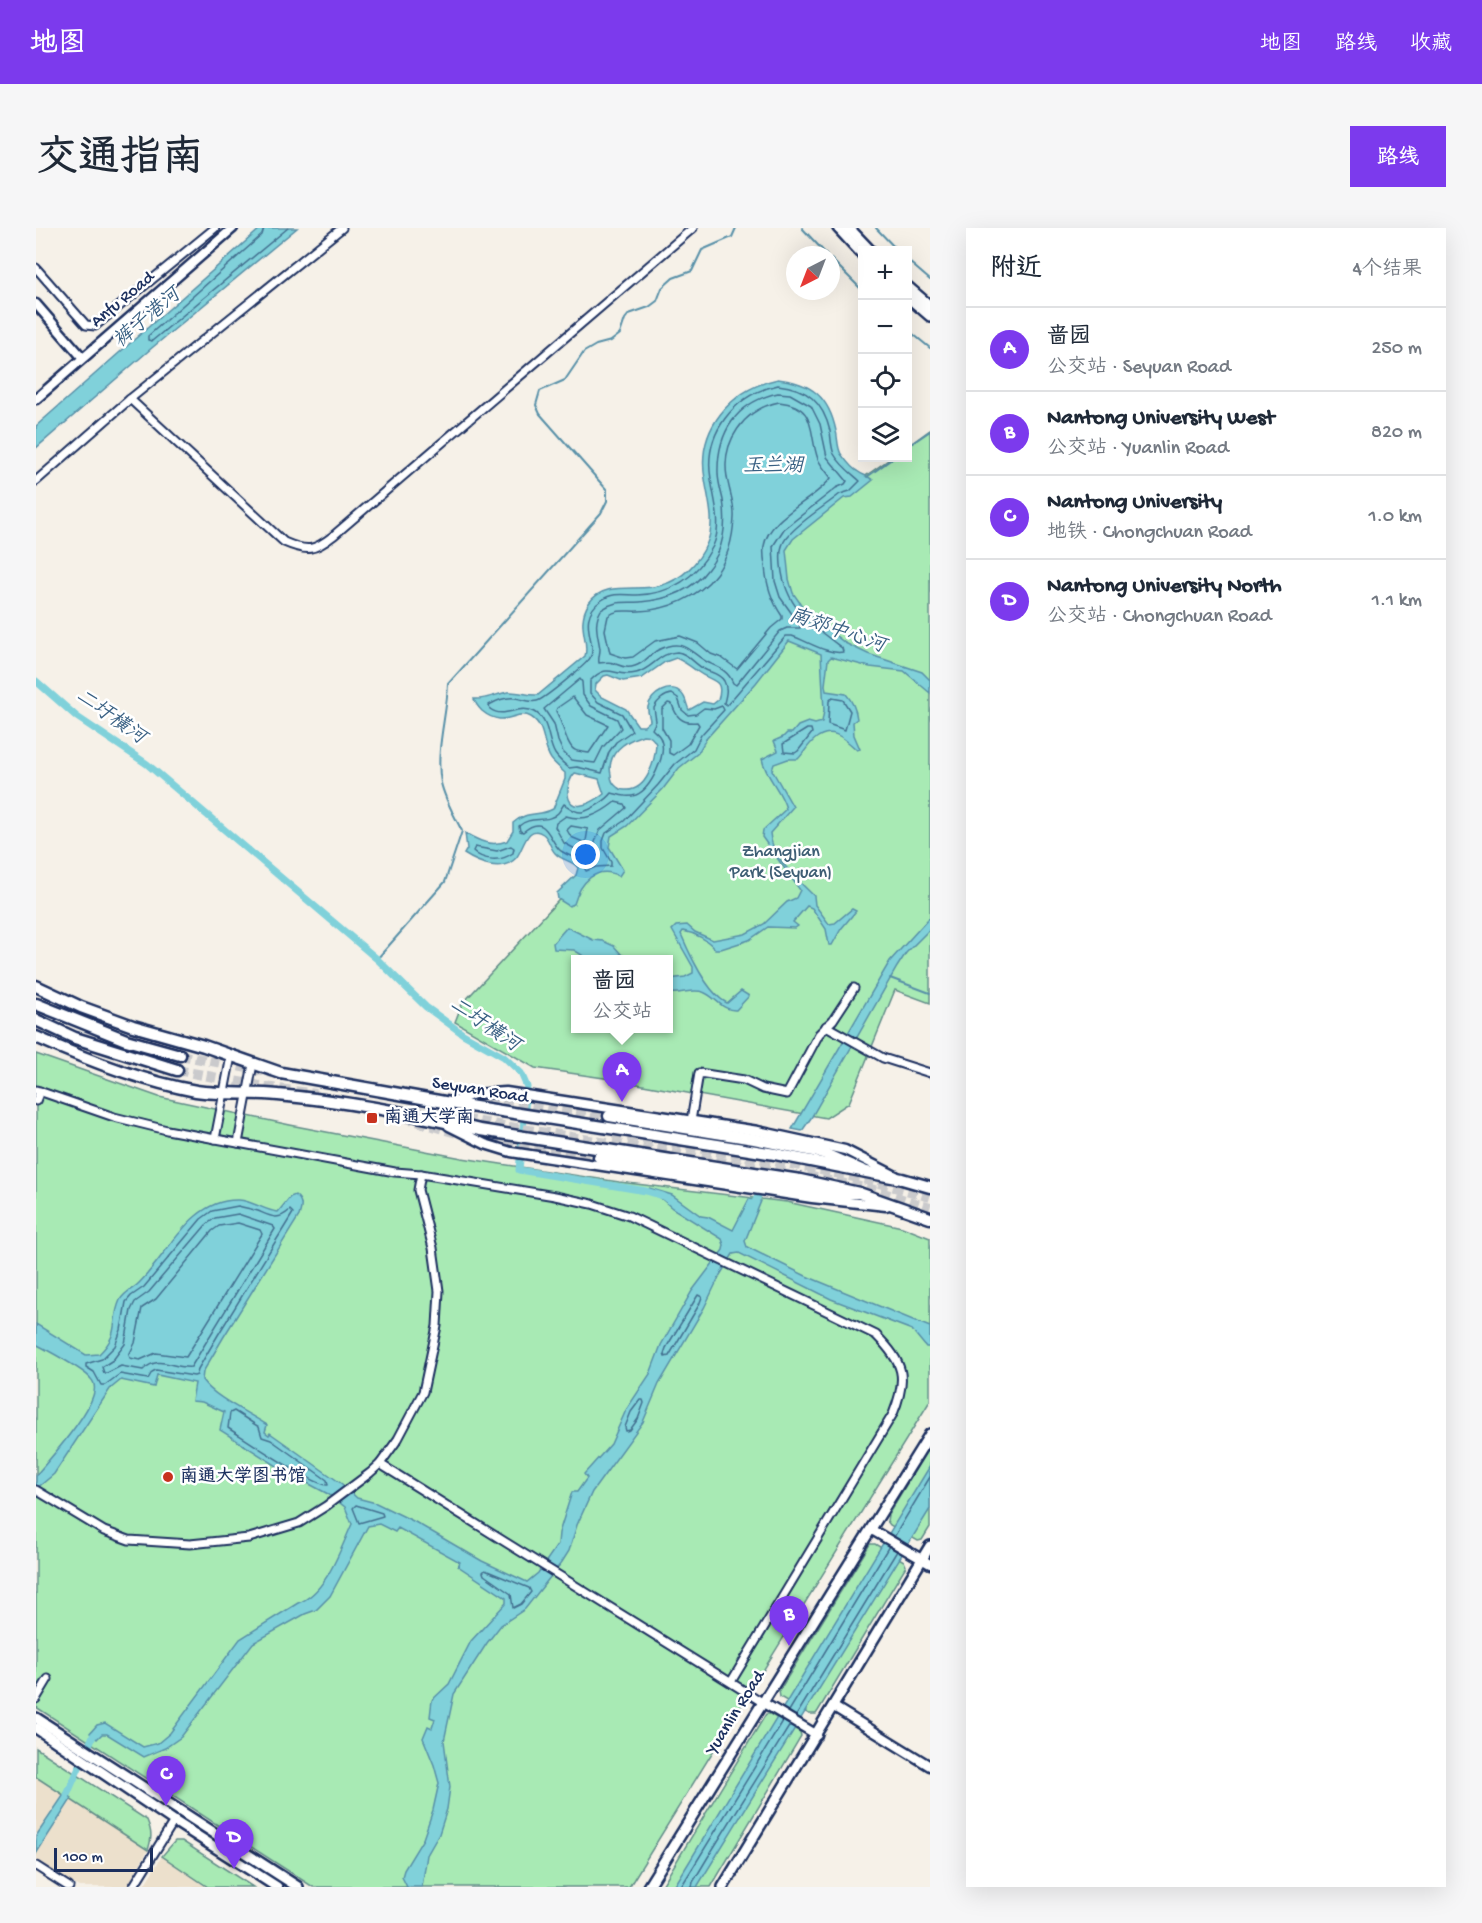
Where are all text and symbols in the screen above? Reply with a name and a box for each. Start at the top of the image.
text: 地图 [30,29,86,62]
text: 地图 [1260,33,1302,58]
text: 路线 [1335,33,1377,58]
text: 收藏 [1410,33,1452,58]
button: 路线 [1350,126,1446,187]
text: 交通指南 [36,137,204,186]
north arrow [786,246,840,300]
map controls [858,246,912,462]
button: + [858,246,912,300]
text: 附近 [990,255,1042,286]
text: 4个结果 [1353,259,1422,282]
street label: Anfu Road [87,266,160,333]
water label: 裤子港河 [109,281,188,354]
button: − [858,300,912,354]
text: 啬园 [1047,325,1091,351]
text: A [1004,338,1015,361]
text: 250 m [1371,338,1422,361]
button: locate [858,354,912,408]
text: 公交站 · Seyuan Road [1047,357,1231,380]
text: Nantong University West [1047,406,1274,432]
button: layers [858,408,912,462]
text: B [1004,422,1015,445]
text: 820 m [1371,422,1422,445]
text: 公交站 · Yuanlin Road [1047,438,1229,461]
water label: 玉兰湖 [743,455,805,479]
text: Nantong University [1047,490,1222,516]
text: C [1004,506,1015,529]
text: 1.0 km [1368,506,1422,529]
text: 地铁 · Chongchuan Road [1047,522,1252,545]
text: Nantong University North [1047,574,1282,600]
text: D [1003,590,1016,613]
text: 1.1 km [1372,590,1422,613]
water label: 南郊中心河 [786,603,892,660]
text: 公交站 · Chongchuan Road [1047,606,1272,629]
water label: 二圩横河 [71,684,153,752]
your location [571,840,600,869]
park label: Zhangjian Park (Seyuan) [729,842,832,884]
popup [571,955,673,1033]
text: 啬园 [592,970,636,996]
water label: 二圩横河 [444,992,527,1060]
text: 公交站 [592,1002,652,1025]
pin: A [602,1052,642,1102]
street label: Seyuan Road [430,1073,531,1109]
place label: 南通大学南 [384,1107,474,1129]
marker: 南通大学南 [365,1111,379,1125]
place label: 南通大学图书馆 [180,1466,306,1488]
marker: 南通大学图书馆 [161,1470,175,1484]
pin: B [770,1596,808,1646]
street label: Yuanlin Road [701,1666,771,1761]
pin: C [146,1756,186,1806]
pin: D [214,1820,254,1869]
scale bar [54,1845,153,1872]
text: 100 m [63,1849,103,1868]

